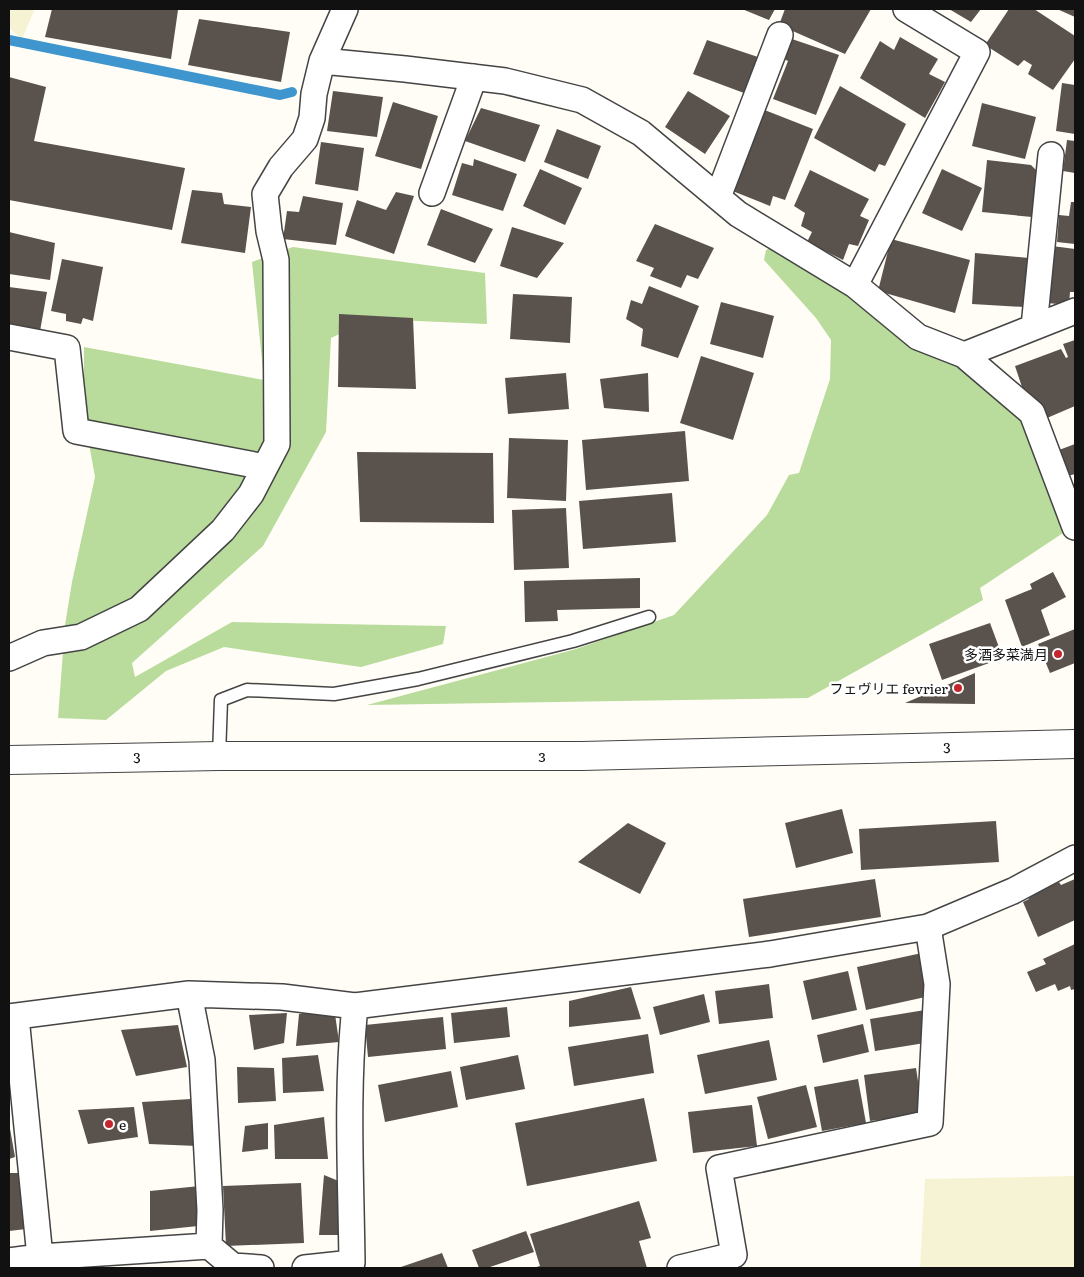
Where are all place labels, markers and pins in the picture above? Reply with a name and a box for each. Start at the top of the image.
place label: 多酒多菜満月 [964,644,1048,664]
marker: 多酒多菜満月 [1052,648,1064,660]
place label: フェヴリエ fevrier [830,678,948,698]
marker: フェヴリエ fevrier [952,682,964,694]
place label: e [119,1114,126,1134]
marker: e [103,1118,115,1130]

